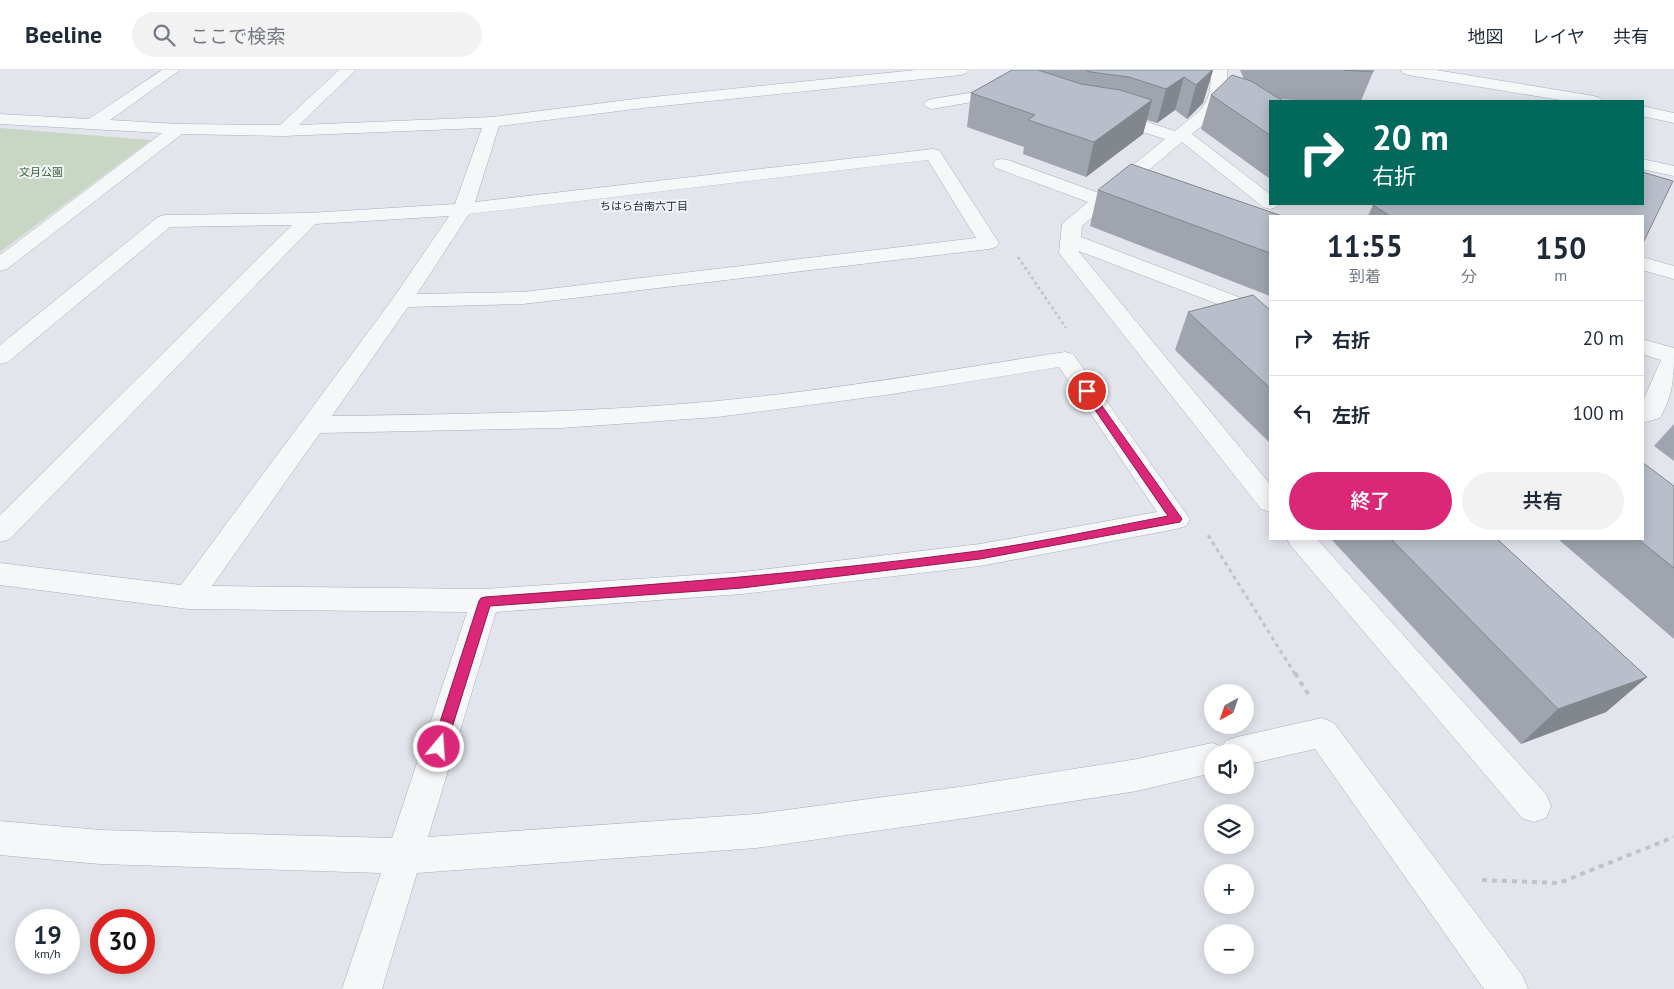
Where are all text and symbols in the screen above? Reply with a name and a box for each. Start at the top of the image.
search box [132,12,482,57]
text: Beeline [25,19,102,50]
icon: search [150,21,178,49]
text: ここで検索 [190,24,285,48]
text: 地図 [1468,25,1504,48]
text: レイヤ [1532,25,1585,48]
text: 共有 [1613,25,1649,48]
text: 20 m [1372,114,1449,160]
icon: right [1289,120,1354,185]
text: 右折 [1372,162,1416,190]
park label: 文月公園 [19,165,63,179]
district label: ちはら台南六丁目 [600,199,688,213]
text: 11:55 [1327,226,1403,265]
text: 1 [1461,226,1478,265]
text: 150 [1535,228,1586,267]
text: m [1554,265,1567,285]
text: 到着 [1349,266,1381,286]
text: 分 [1461,266,1477,286]
icon: right [1289,324,1317,352]
text: 20 m [1583,326,1624,350]
text: 右折 [1332,328,1370,352]
pin [1066,370,1108,412]
icon: arrive [1073,377,1101,405]
icon: left [1289,399,1317,427]
text: 100 m [1572,401,1624,425]
text: 左折 [1332,403,1370,427]
button: 終了 [1289,472,1452,530]
button: 共有 [1462,472,1624,530]
north arrow [1204,684,1254,734]
map controls [1204,684,1254,974]
position arrow [412,720,464,772]
button: sound [1204,744,1254,794]
button: layers [1204,804,1254,854]
button: + [1204,864,1254,914]
speed limit sign: 30 [90,909,155,974]
text: 19 [33,919,62,951]
button: − [1204,924,1254,974]
text: km/h [34,946,61,961]

